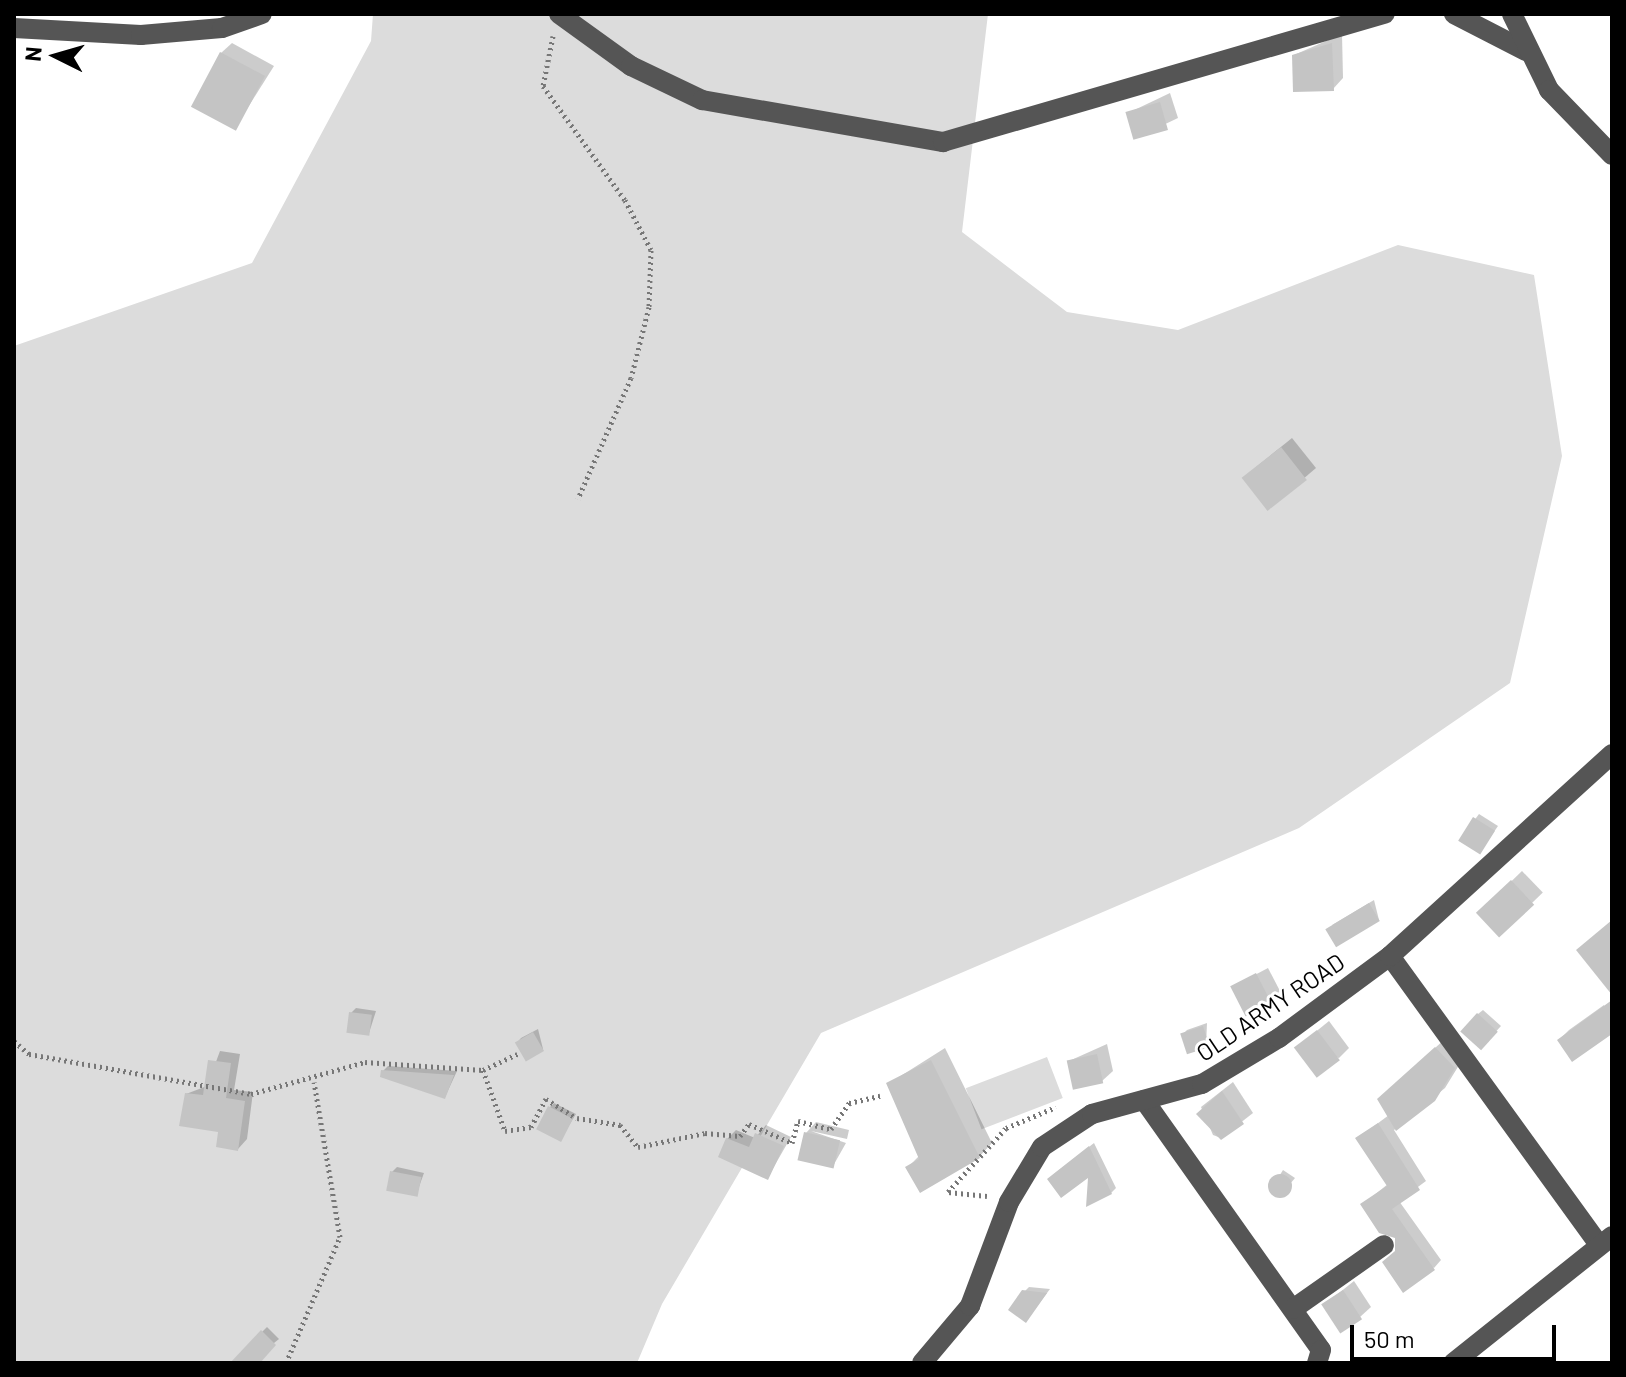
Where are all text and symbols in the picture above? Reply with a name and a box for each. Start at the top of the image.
north arrow [16,16,96,96]
text: N [19,45,46,62]
street label: OLD ARMY ROAD [1191,947,1349,1067]
scale bar [1354,1309,1560,1359]
text: 50 m [1364,1324,1415,1353]

